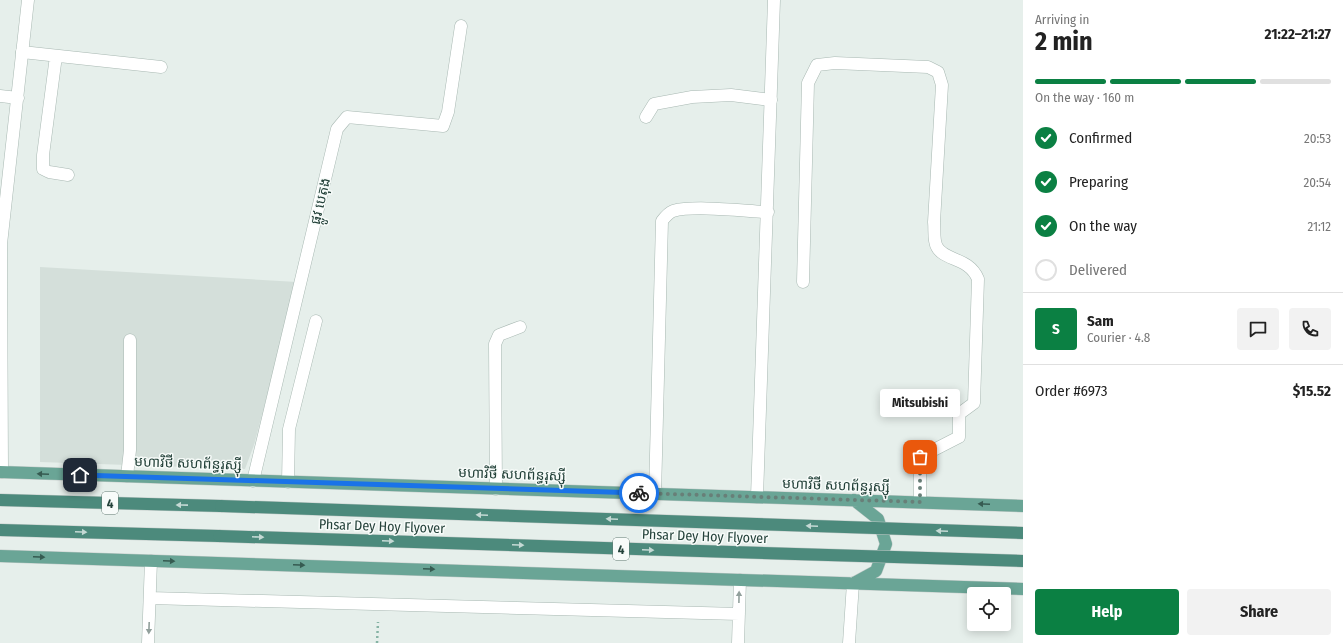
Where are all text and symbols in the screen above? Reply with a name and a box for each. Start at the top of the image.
text: Arriving in [1035,12,1089,27]
text: 21:22–21:27 [1265,25,1331,43]
text: 2 min [1035,26,1093,57]
text: On the way · 160 m [1035,90,1134,105]
icon: check [1035,127,1057,149]
text: Confirmed [1069,129,1132,147]
text: 20:53 [1304,131,1331,146]
icon: check [1035,171,1057,193]
text: Preparing [1069,173,1128,191]
text: 20:54 [1303,175,1331,190]
street label: ផ្លូវ បេតុង [307,176,337,227]
icon: check [1035,215,1057,237]
text: On the way [1069,217,1137,235]
text: 21:12 [1307,219,1331,234]
text: Delivered [1069,261,1127,279]
button: chat [1237,308,1279,350]
button: phone [1289,308,1331,350]
text: Sam [1087,312,1114,330]
text: S [1052,320,1060,338]
text: Courier · 4.8 [1087,330,1150,345]
text: Order #6973 [1035,382,1108,400]
text: $15.52 [1293,382,1331,400]
callout: Mitsubishi [880,389,960,417]
text: Mitsubishi [892,395,948,410]
pin [903,440,937,474]
icon: bag [909,446,931,468]
street label: មហាវិថី សហព័ន្ធរុស្ស៊ី [134,453,242,477]
pin [63,458,97,492]
icon: home [69,464,91,486]
street label: មហាវិថី សហព័ន្ធរុស្ស៊ី [458,464,566,488]
one-way arrow [37,470,49,477]
courier [619,473,659,513]
street label: មហាវិថី សហព័ន្ធរុស្ស៊ី [782,475,890,499]
icon: bike [628,482,650,504]
road number: 4 [102,492,118,514]
one-way arrow [978,501,990,508]
one-way arrow [175,502,188,508]
one-way arrow [475,512,488,518]
street label: Phsar Dey Hoy Flyover [319,516,445,537]
one-way arrow [606,516,618,523]
one-way arrow [805,523,818,529]
street label: Phsar Dey Hoy Flyover [642,526,768,547]
one-way arrow [936,527,948,534]
one-way arrow [75,529,88,535]
one-way arrow [252,534,265,540]
one-way arrow [382,538,394,545]
road number: 4 [613,538,629,560]
one-way arrow [512,542,524,549]
one-way arrow [642,546,654,553]
one-way arrow [33,554,46,560]
one-way arrow [163,558,176,564]
one-way arrow [293,562,306,568]
one-way arrow [423,566,436,572]
map controls [967,587,1011,631]
button: locate [967,587,1011,631]
button: Help [1035,589,1179,635]
button: Share [1187,589,1331,635]
one-way arrow [736,590,742,603]
one-way arrow [146,622,152,635]

